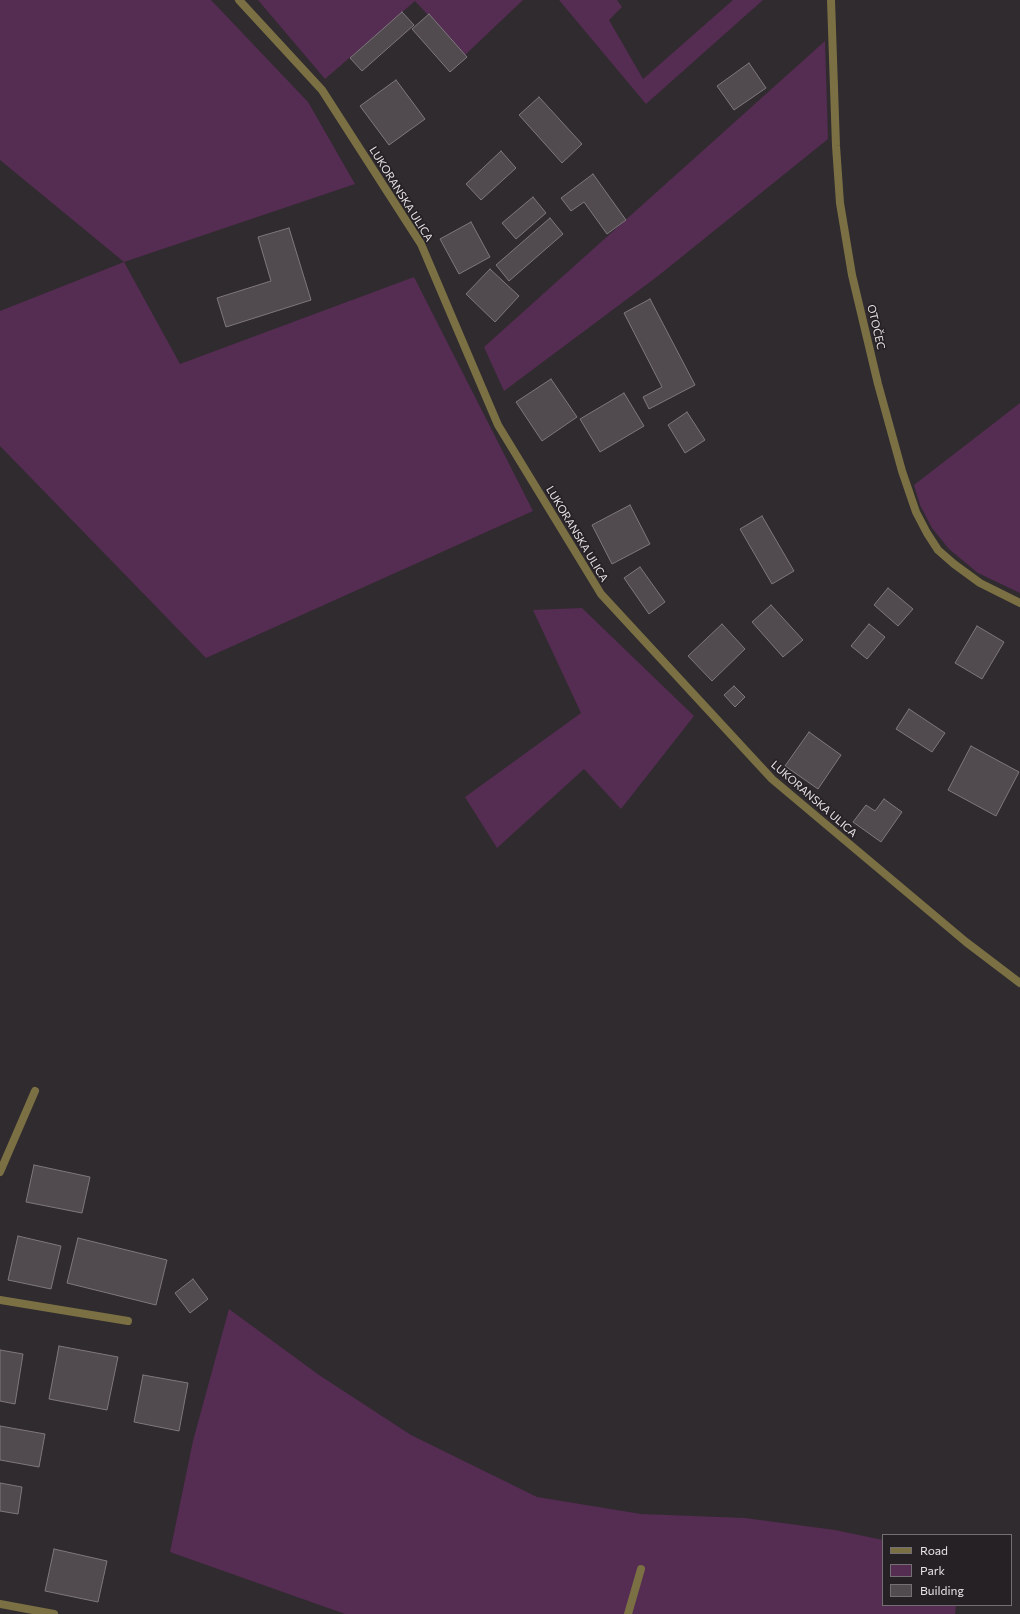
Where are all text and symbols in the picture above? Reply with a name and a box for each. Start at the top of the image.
street label: LUKORANSKA ULICA [366,144,436,244]
street label: OTOČEC [864,303,888,351]
street label: LUKORANSKA ULICA [543,484,611,584]
street label: LUKORANSKA ULICA [768,758,860,840]
legend [882,1534,1012,1606]
text: Road [920,1543,948,1557]
text: Park [920,1563,945,1577]
text: Building [920,1583,964,1597]

